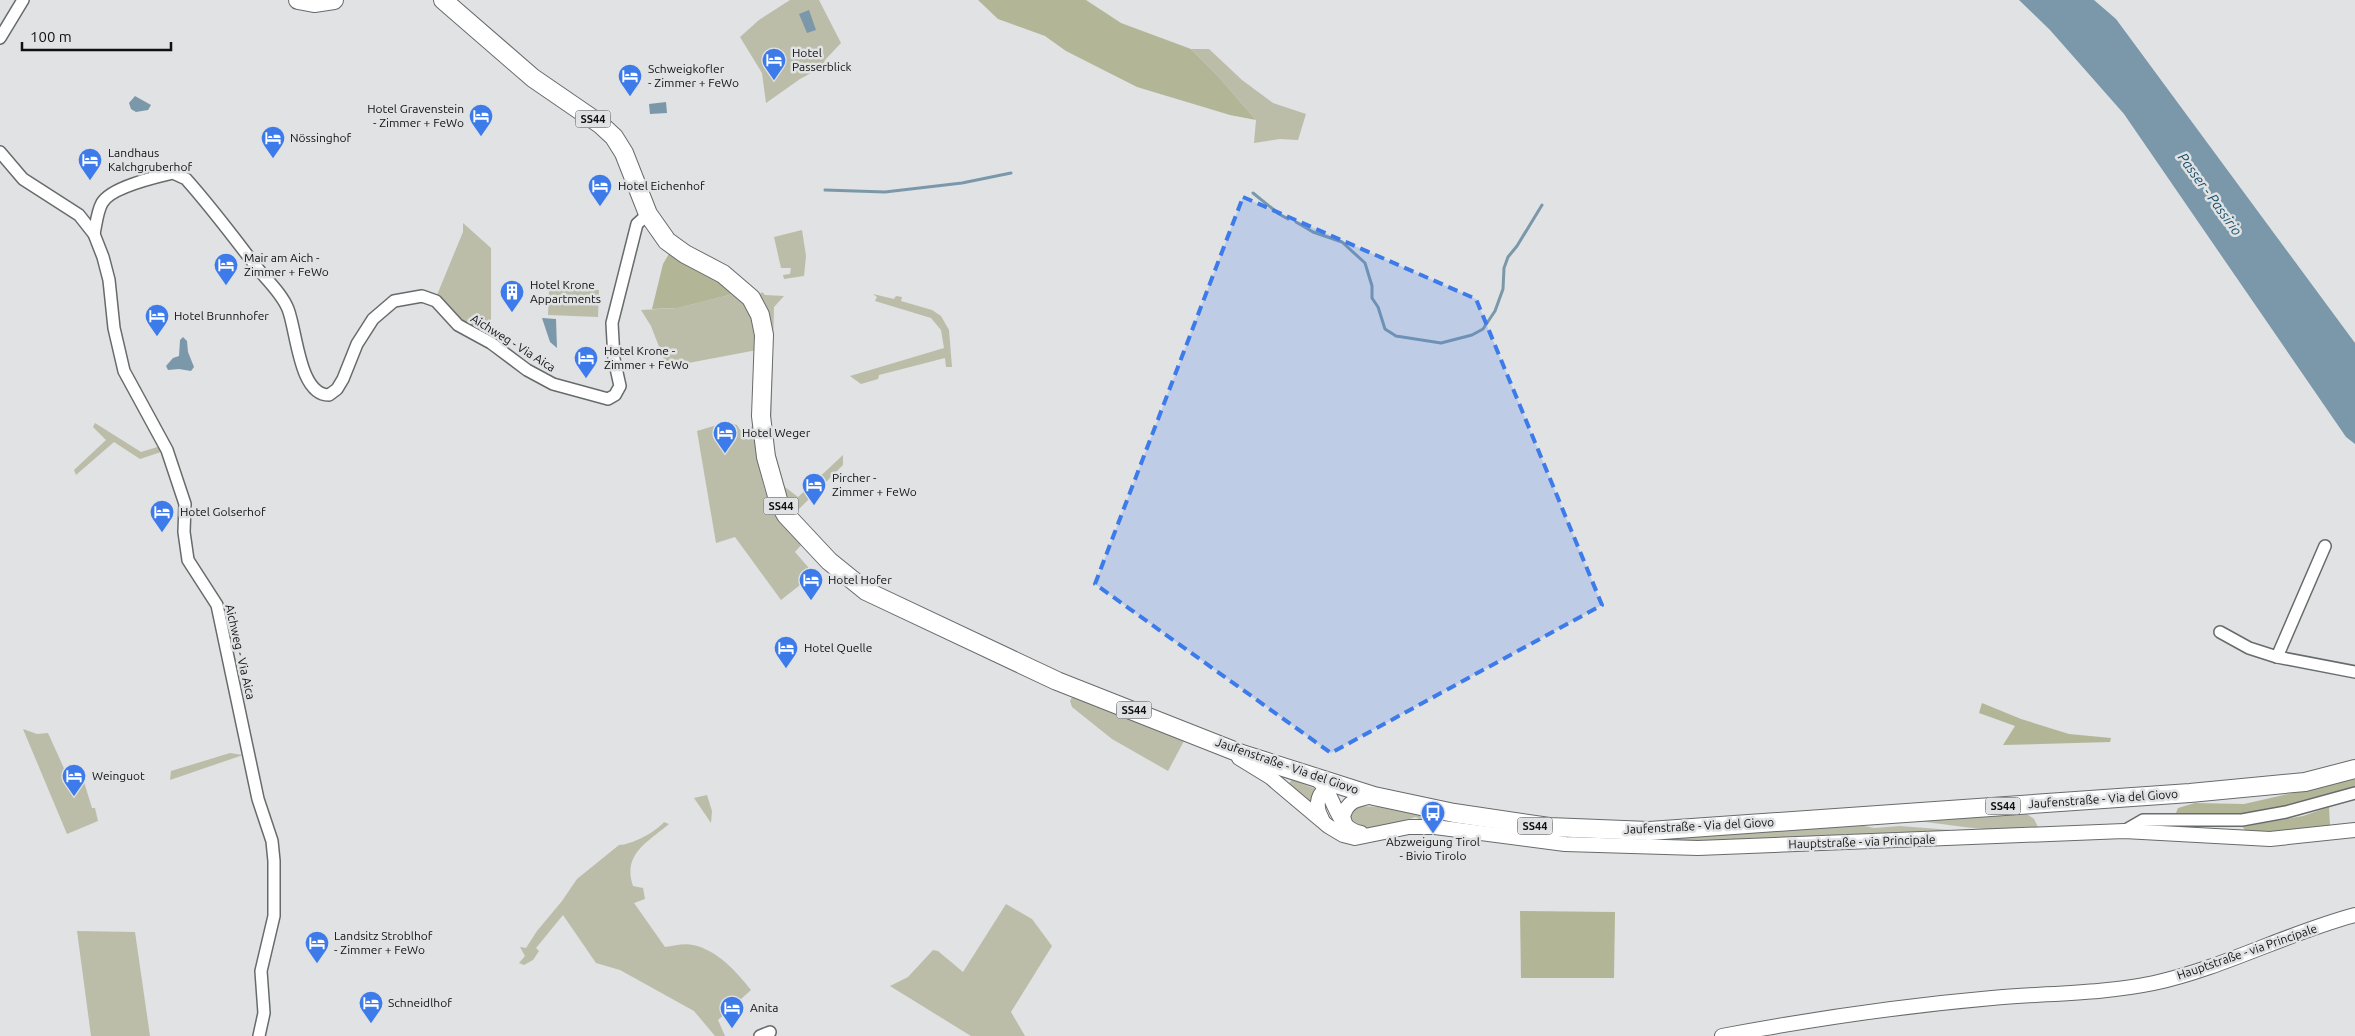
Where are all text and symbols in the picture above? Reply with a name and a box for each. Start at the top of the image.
scale bar [22,20,171,52]
text: 100 m [30,28,72,45]
place label: Hotel Passerblick [792,46,852,73]
hotel icon: Hotel Passerblick [761,47,787,81]
place label: Schweigkofler - Zimmer + FeWo [648,62,739,89]
hotel icon: Schweigkofler - Zimmer + FeWo [617,63,643,97]
place label: Hotel Gravenstein - Zimmer + FeWo [367,102,464,129]
hotel icon: Hotel Gravenstein - Zimmer + FeWo [468,103,494,137]
road number: SS44 [576,110,610,128]
hotel icon: Nössinghof [260,125,286,159]
place label: Nössinghof [290,131,352,144]
place label: Landhaus Kalchgruberhof [108,146,192,173]
hotel icon: Landhaus Kalchgruberhof [77,147,103,181]
water label: Passer - Passirio [2175,150,2245,239]
hotel icon: Hotel Eichenhof [587,173,613,207]
place label: Hotel Eichenhof [618,179,705,192]
place label: Mair am Aich - Zimmer + FeWo [244,251,329,278]
hotel icon: Mair am Aich - Zimmer + FeWo [213,252,239,286]
place label: Hotel Krone Appartments [530,278,601,305]
building icon: Hotel Krone Appartments [499,279,525,313]
hotel icon: Hotel Brunnhofer [144,303,170,337]
place label: Hotel Brunnhofer [174,309,269,322]
street label: Aichweg - Via Aica [469,311,558,374]
place label: Hotel Krone - Zimmer + FeWo [604,344,689,371]
hotel icon: Hotel Krone - Zimmer + FeWo [573,345,599,379]
hotel icon: Hotel Weger [712,420,738,454]
place label: Hotel Weger [742,426,811,439]
place label: Pircher - Zimmer + FeWo [832,471,917,498]
hotel icon: Pircher - Zimmer + FeWo [801,472,827,506]
road number: SS44 [764,498,798,514]
hotel icon: Hotel Golserhof [149,499,175,533]
place label: Hotel Golserhof [180,505,266,518]
hotel icon: Hotel Hofer [798,567,824,601]
place label: Hotel Hofer [828,573,892,586]
street label: Aichweg - Via Aica [223,603,258,701]
hotel icon: Hotel Quelle [773,635,799,669]
place label: Hotel Quelle [804,641,872,654]
road number: SS44 [1116,702,1152,718]
street label: Jaufenstraße - Via del Giovo [1214,735,1360,796]
hotel icon: Weinguot [61,763,87,797]
place label: Weinguot [92,769,145,782]
street label: Jaufenstraße - Via del Giovo [2027,787,2178,810]
road number: SS44 [1986,798,2020,814]
bus stop icon: Abzweigung Tirol - Bivio Tirolo [1420,800,1446,834]
street label: Jaufenstraße - Via del Giovo [1623,815,1774,836]
road number: SS44 [1518,818,1552,834]
street label: Hauptstraße - via Principale [1788,832,1936,851]
place label: Abzweigung Tirol - Bivio Tirolo [1386,835,1480,862]
street label: Hauptstraße - via Principale [2175,921,2319,982]
place label: Landsitz Stroblhof - Zimmer + FeWo [334,929,433,956]
hotel icon: Landsitz Stroblhof - Zimmer + FeWo [304,930,330,964]
hotel icon: Schneidlhof [358,990,384,1024]
hotel icon: Anita [719,995,745,1029]
place label: Schneidlhof [388,996,452,1009]
place label: Anita [750,1001,778,1014]

